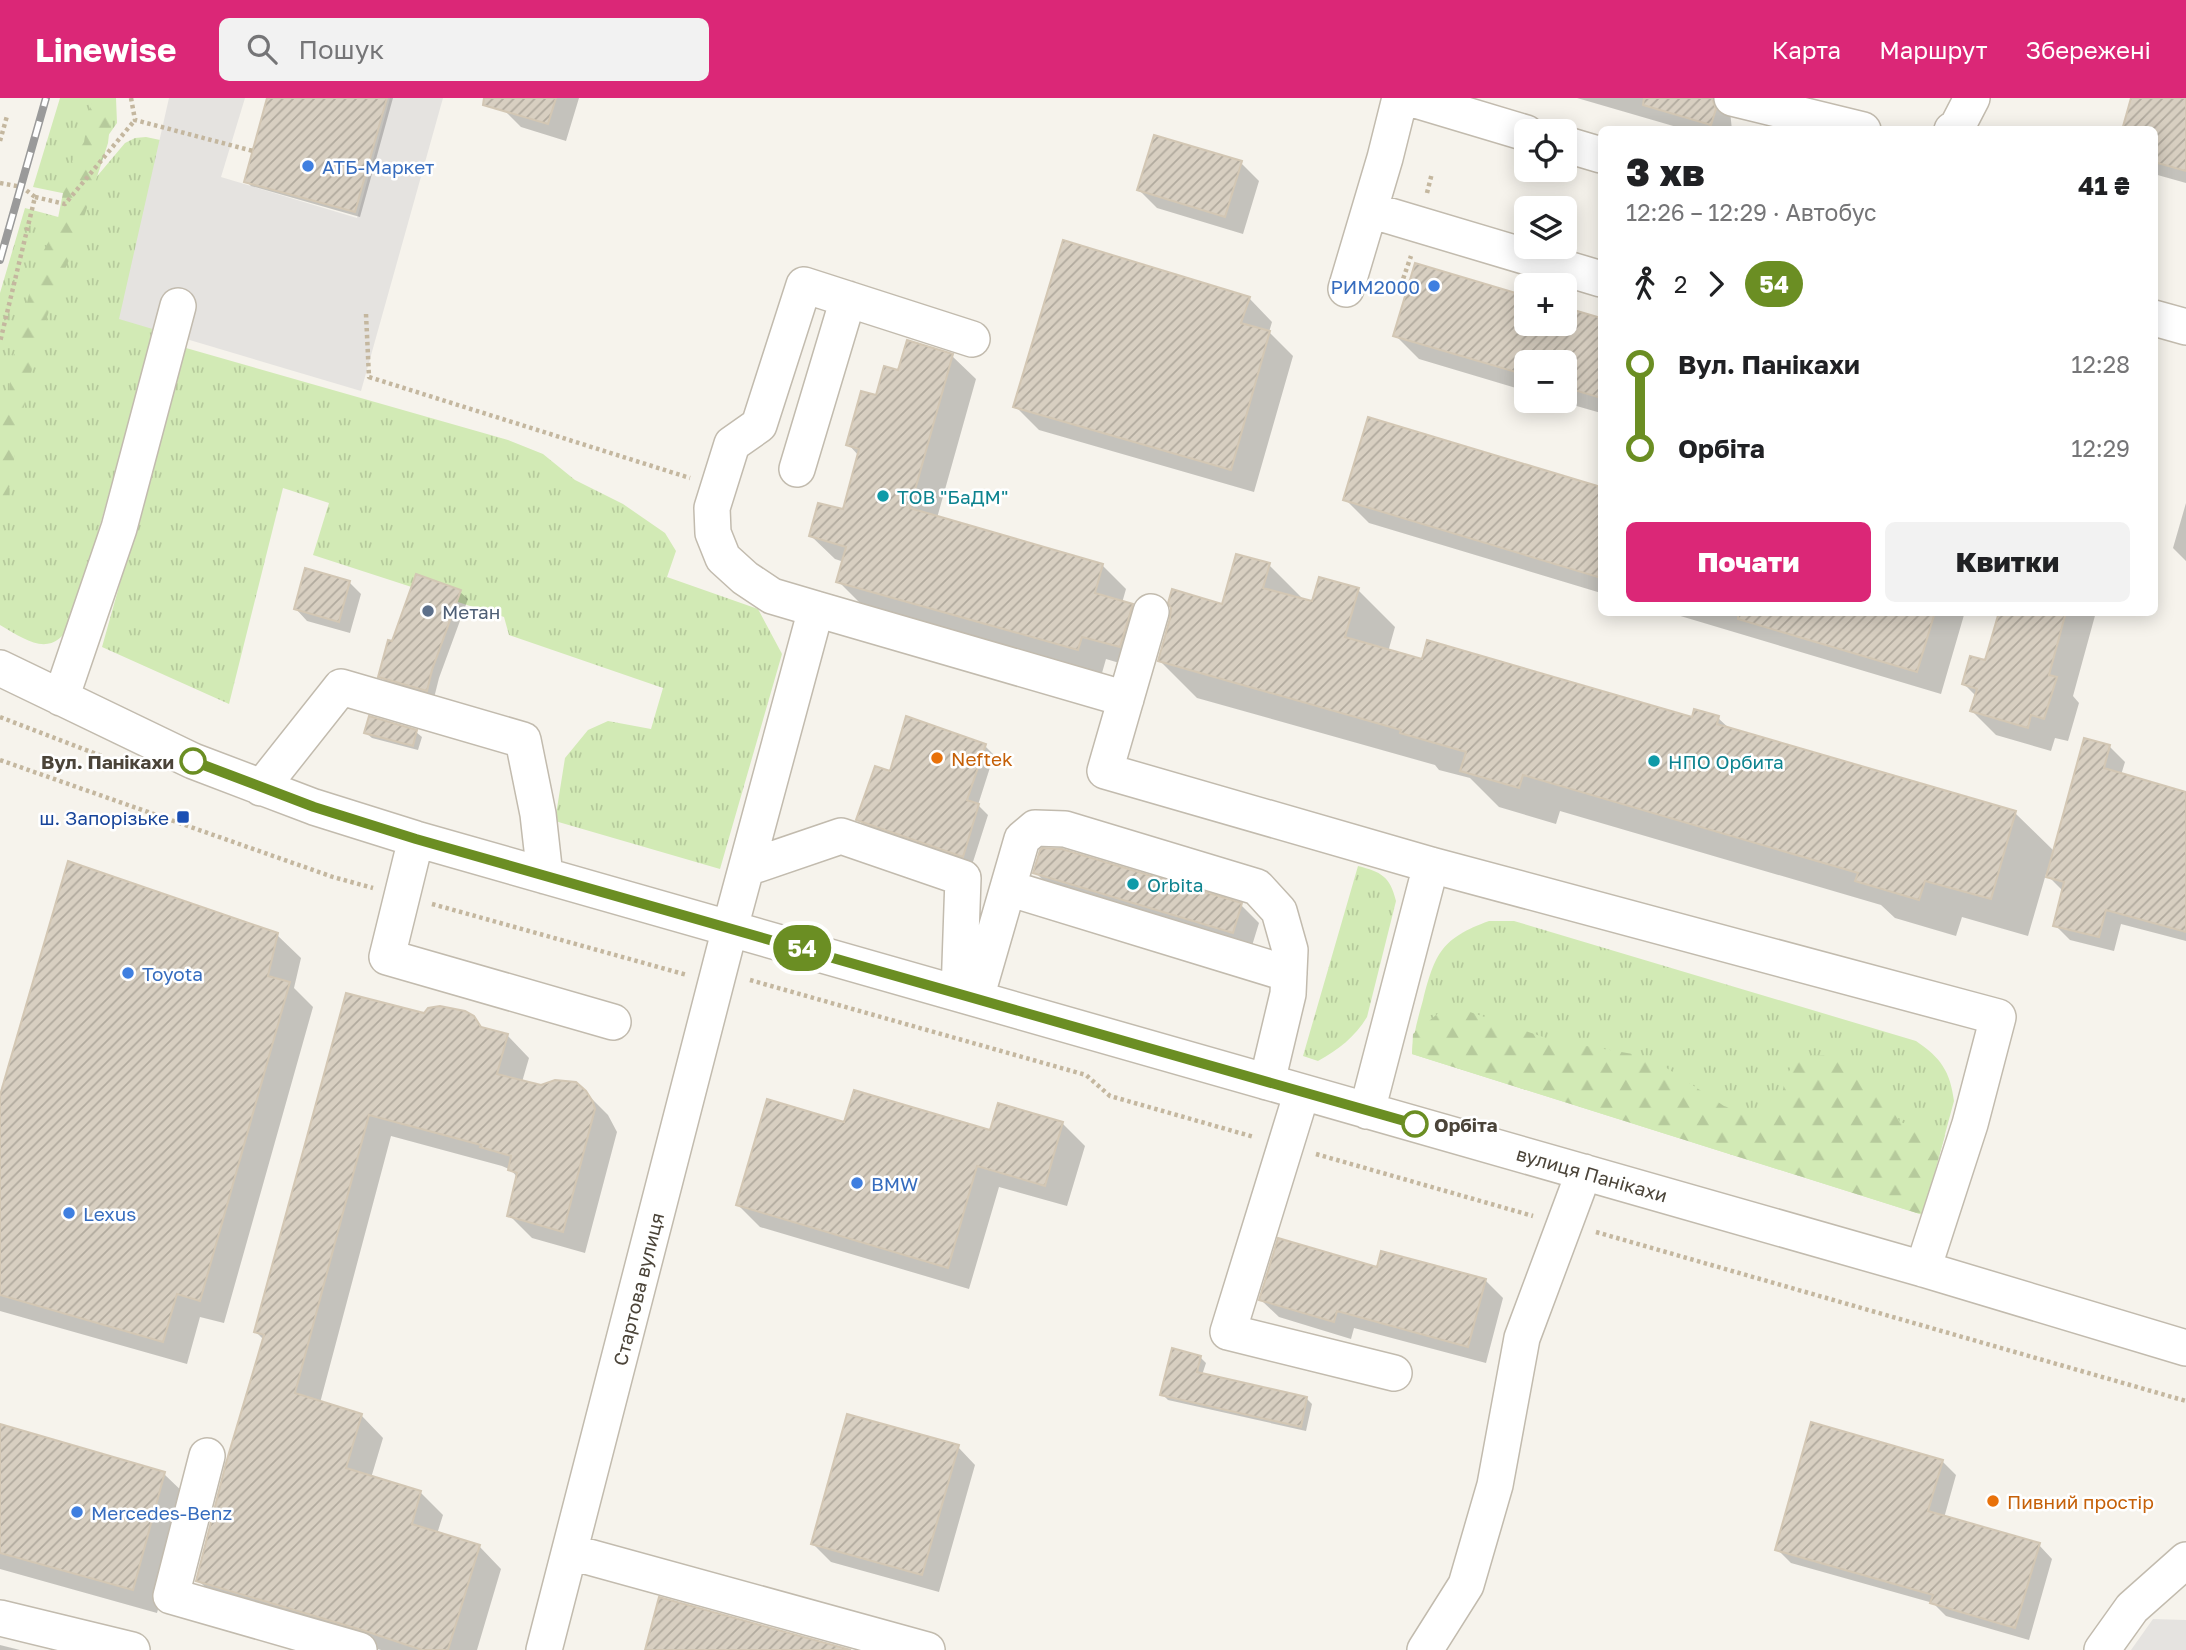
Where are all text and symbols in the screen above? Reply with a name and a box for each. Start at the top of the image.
search box [219,18,709,81]
text: Linewise [35,30,177,69]
icon: search [243,30,281,68]
text: Пошук [299,34,384,65]
text: Карта [1772,35,1841,64]
text: Маршрут [1879,35,1988,64]
text: Збережені [2026,35,2151,64]
map controls [1514,119,1577,413]
button: locate [1514,119,1577,182]
text: 3 хв [1626,149,1705,194]
place label: АТБ-Маркет [322,155,434,178]
marker: АТБ-Маркет [300,158,316,174]
text: 41 ₴ [2078,170,2130,201]
button: layers [1514,196,1577,259]
text: 12:26 – 12:29 · Автобус [1626,198,1877,226]
icon: walk [1626,265,1664,303]
icon: forward [1697,265,1735,303]
text: 54 [1759,269,1789,298]
text: 2 [1674,270,1687,298]
button: + [1514,273,1577,336]
place label: РИМ2000 [1330,275,1420,298]
marker: РИМ2000 [1426,278,1442,294]
text: Вул. Панікахи [1678,349,1860,380]
button: − [1514,350,1577,413]
text: 12:28 [2071,350,2130,378]
text: Орбіта [1678,433,1765,464]
text: 12:29 [2071,434,2130,462]
place label: ТОВ "БаДМ" [897,485,1008,508]
marker: ТОВ "БаДМ" [875,488,891,504]
button: Почати [1626,522,1871,602]
button: Квитки [1885,522,2130,602]
place label: Метан [442,600,500,623]
marker: Метан [420,603,436,619]
place label: Neftek [951,747,1013,770]
marker: Вул. Панікахи [180,748,206,774]
place label: Вул. Панікахи [41,750,174,773]
marker: Neftek [929,750,945,766]
place label: НПО Орбита [1668,750,1784,773]
marker: НПО Орбита [1646,753,1662,769]
place label: ш. Запорізьке [39,806,169,829]
marker: ш. Запорізьке [175,809,191,825]
place label: Orbita [1147,873,1204,896]
marker: Orbita [1125,876,1141,892]
line badge: 54 [770,925,834,971]
text: 54 [787,933,817,962]
place label: Toyota [142,962,203,985]
marker: Toyota [120,965,136,981]
marker: Орбіта [1402,1111,1428,1137]
place label: Орбіта [1434,1113,1497,1136]
street label: вулиця Панікахи [1514,1141,1670,1207]
place label: BMW [871,1172,918,1195]
marker: BMW [849,1175,865,1191]
place label: Lexus [83,1202,136,1225]
marker: Lexus [61,1205,77,1221]
street label: Стартова вулиця [608,1210,668,1368]
place label: Пивний простір [2007,1490,2154,1513]
marker: Пивний простір [1985,1493,2001,1509]
place label: Mercedes-Benz [91,1501,232,1524]
marker: Mercedes-Benz [69,1504,85,1520]

